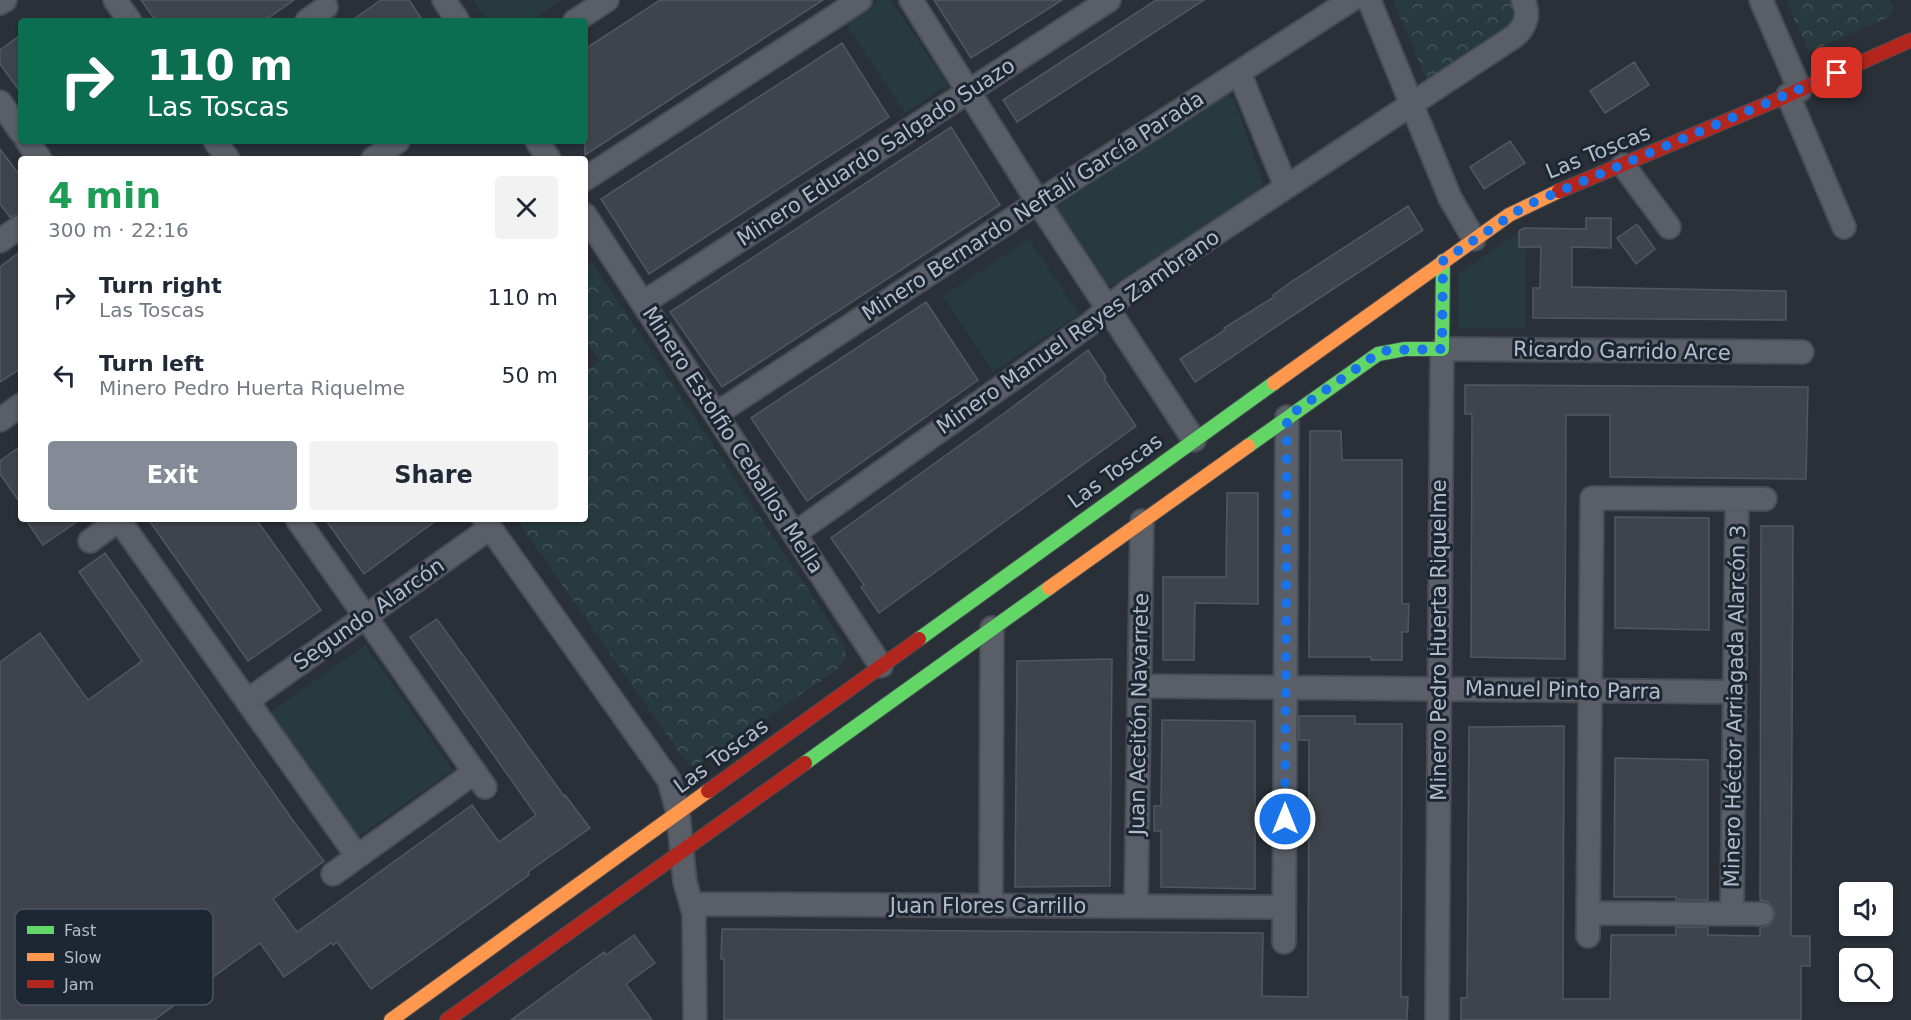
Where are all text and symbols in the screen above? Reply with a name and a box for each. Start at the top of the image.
text: 110 m [147,41,293,90]
icon: right [48,42,126,120]
pin [1811,47,1862,98]
street label: Minero Eduardo Salgado Suazo [733,53,1019,251]
icon: arrive [1820,56,1853,89]
street label: Minero Bernardo Neftalí García Parada [858,86,1208,326]
text: Las Toscas [147,91,289,122]
street label: Las Toscas [1542,120,1654,184]
text: 4 min [48,175,161,216]
button: close [495,176,558,239]
text: 300 m · 22:16 [48,218,189,242]
street label: Minero Manuel Reyes Zambrano [932,225,1224,439]
text: Turn right [99,273,222,298]
icon: right [48,281,81,314]
text: 110 m [488,285,558,310]
text: Las Toscas [99,298,204,322]
street label: Minero Estolfio Ceballos Mella [638,302,828,578]
street label: Ricardo Garrido Arce [1513,337,1731,365]
text: Turn left [99,351,204,376]
icon: left [48,359,81,392]
text: 50 m [502,363,558,388]
text: Minero Pedro Huerta Riquelme [99,376,405,400]
street label: Las Toscas [1063,429,1167,513]
button: Exit [48,441,297,510]
button: Share [309,441,558,510]
street label: Minero Pedro Huerta Riquelme [1427,479,1451,801]
street label: Minero Héctor Arriagada Alarcón 3 [1720,525,1750,887]
street label: Segundo Alarcón [289,553,449,675]
street label: Juan Aceitón Navarrete [1125,593,1153,837]
street label: Manuel Pinto Parra [1465,676,1661,704]
street label: Las Toscas [669,714,773,798]
position arrow [1253,787,1317,851]
map controls [1839,882,1893,1002]
button: sound [1839,882,1893,936]
street label: Juan Flores Carrillo [888,894,1086,918]
legend [15,909,213,1005]
text: Fast [64,921,96,940]
text: Slow [64,948,101,967]
button: search [1839,948,1893,1002]
text: Jam [63,975,94,994]

